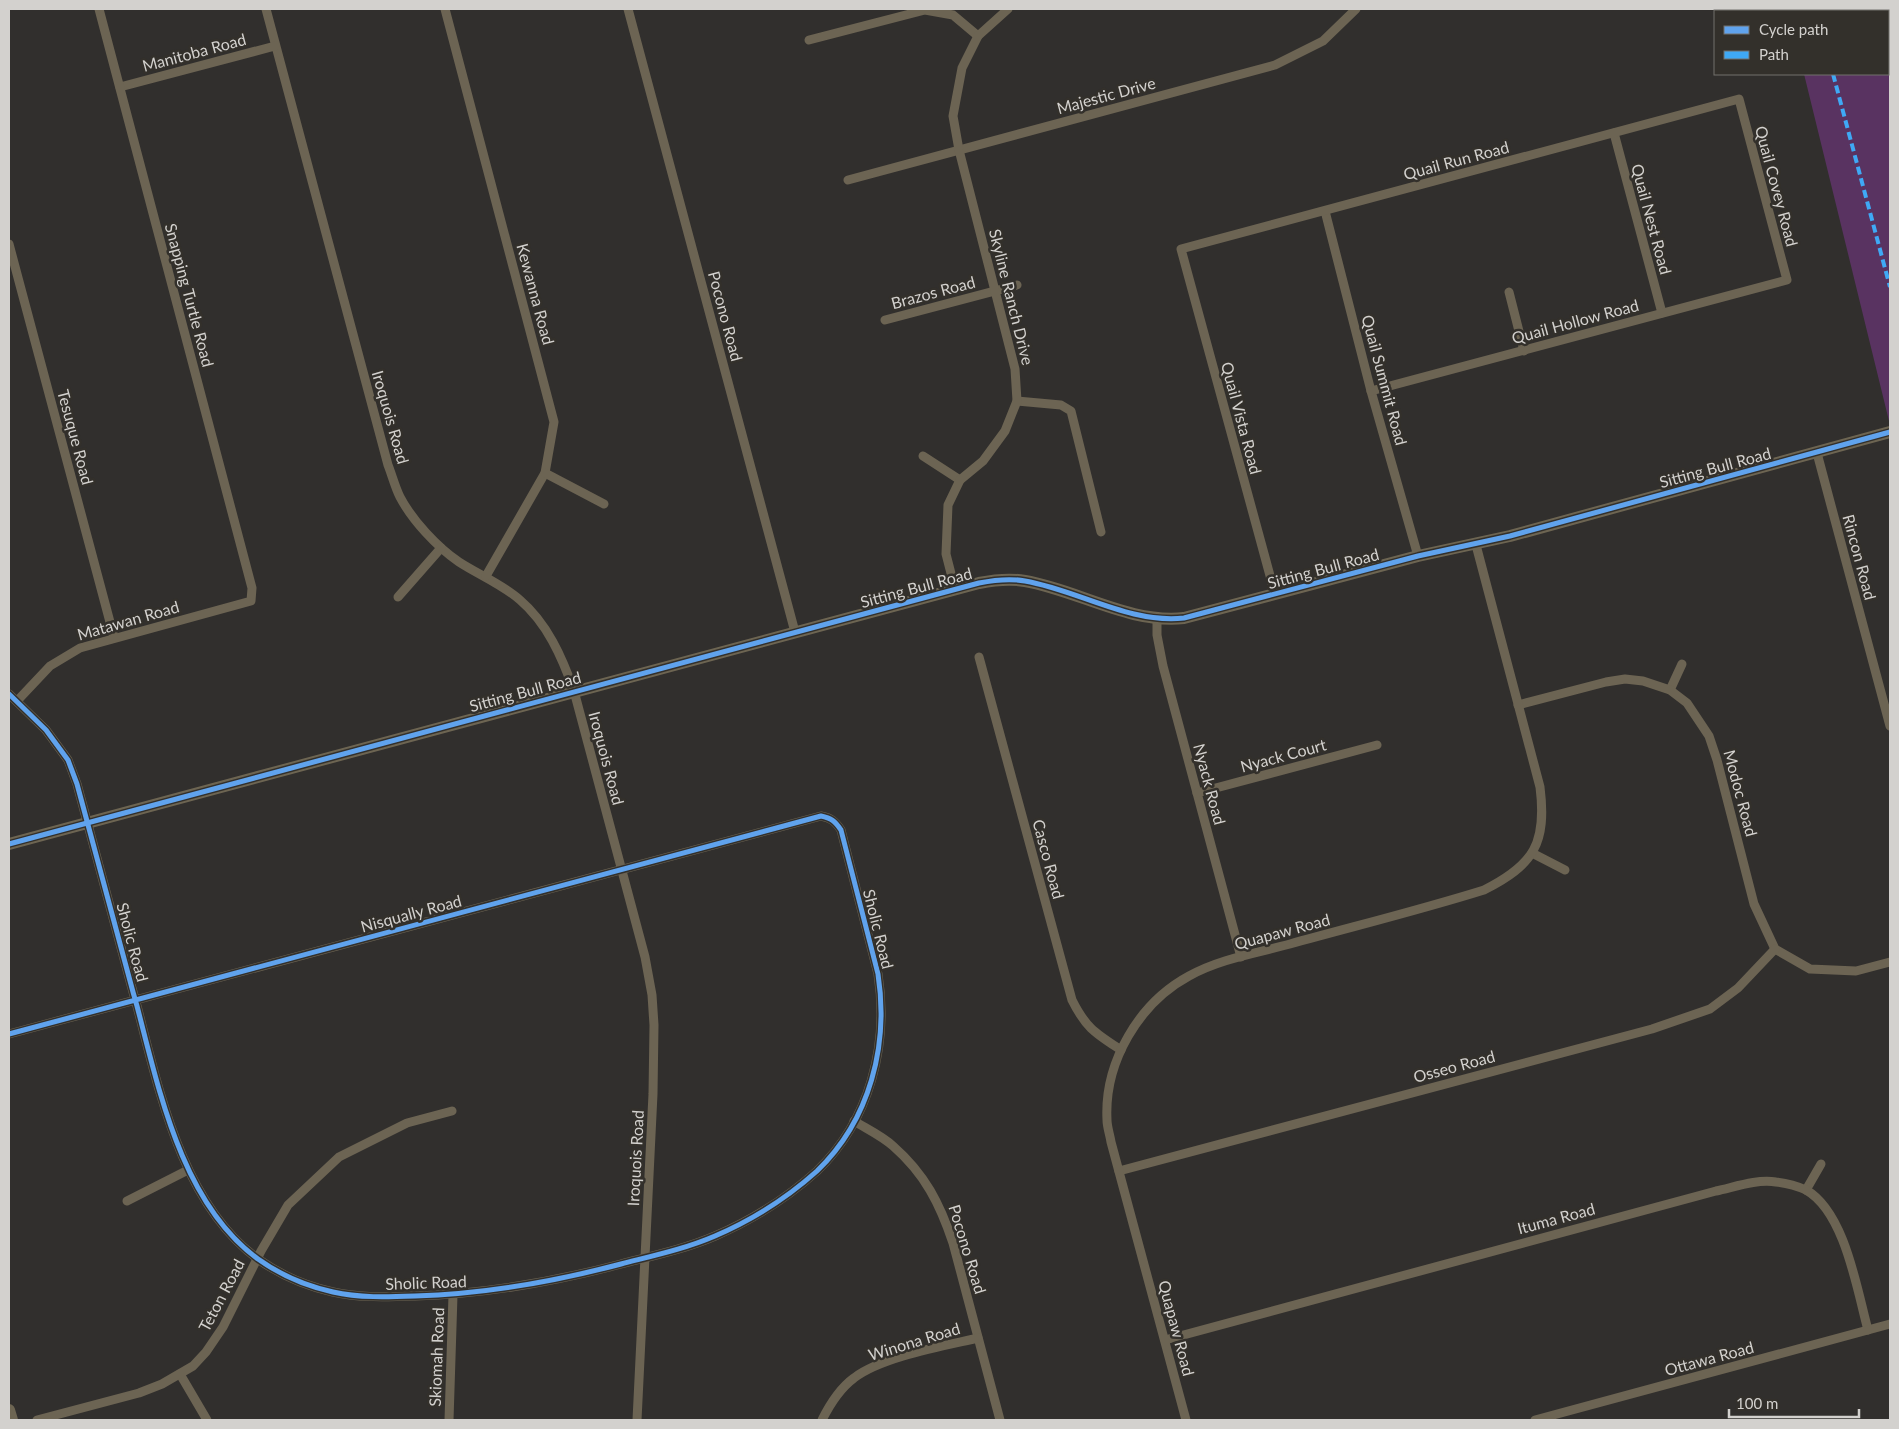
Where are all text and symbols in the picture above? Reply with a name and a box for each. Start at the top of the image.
legend [1714,10,1889,75]
text: Cycle path [1759,20,1828,38]
street label: Manitoba Road [140,29,248,75]
text: Path [1759,45,1789,63]
street label: Majestic Drive [1055,73,1157,117]
street label: Quail Covey Road [1752,123,1802,249]
street label: Quail Run Road [1401,137,1511,183]
street label: Quail Nest Road [1628,162,1676,276]
street label: Snapping Turtle Road [162,221,218,369]
street label: Skyline Ranch Drive [986,227,1038,367]
street label: Kewanna Road [513,241,559,347]
street label: Pocono Road [705,269,747,363]
street label: Brazos Road [889,272,977,312]
street label: Quail Hollow Road [1509,295,1641,347]
street label: Quail Summit Road [1358,313,1412,447]
street label: Quail Vista Road [1218,360,1266,476]
street label: Iroquois Road [369,368,413,466]
street label: Tesuque Road [54,387,98,487]
street label: Sitting Bull Road [1657,443,1773,491]
street label: Rincon Road [1839,512,1881,602]
street label: Sitting Bull Road [1265,544,1381,592]
street label: Sitting Bull Road [858,563,974,611]
street label: Matawan Road [75,596,181,644]
street label: Sitting Bull Road [467,667,583,715]
street label: Iroquois Road [585,709,629,807]
street label: Nyack Court [1238,734,1328,776]
street label: Nyack Road [1190,741,1230,827]
street label: Modoc Road [1720,748,1762,838]
street label: Casco Road [1029,817,1069,901]
street label: Sholic Road [860,887,898,971]
street label: Nisqually Road [358,890,464,936]
street label: Sholic Road [113,900,153,984]
street label: Quapaw Road [1232,909,1332,953]
street label: Osseo Road [1411,1046,1497,1086]
street label: Iroquois Road [623,1109,647,1207]
street label: Ituma Road [1515,1199,1597,1237]
street label: Pocono Road [945,1202,991,1296]
street label: Teton Road [194,1256,248,1334]
street label: Sholic Road [385,1271,467,1293]
street label: Quapaw Road [1155,1278,1199,1378]
street label: Skiomah Road [425,1307,447,1407]
street label: Winona Road [866,1318,962,1364]
street label: Ottawa Road [1662,1337,1756,1379]
scale bar [1729,1386,1859,1418]
text: 100 m [1736,1394,1778,1412]

